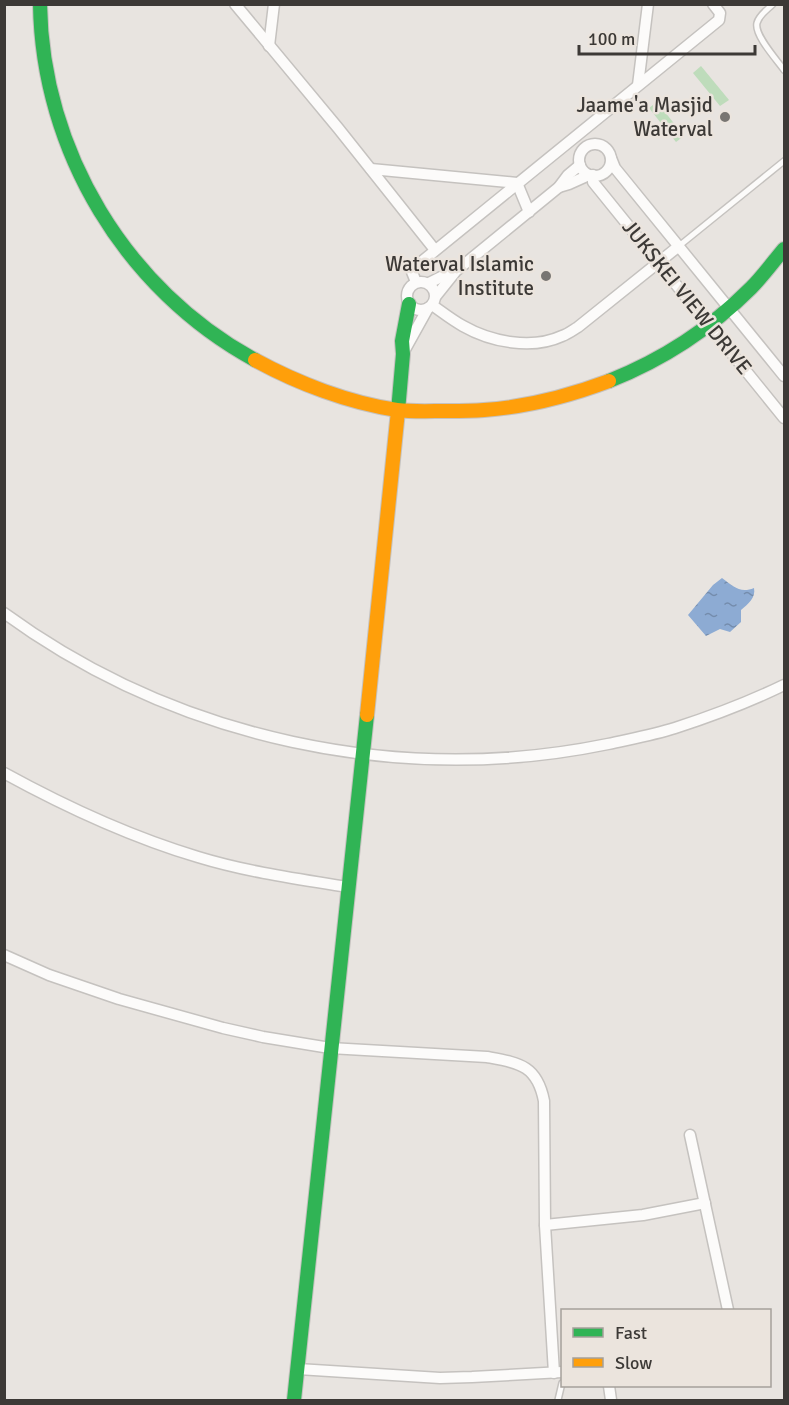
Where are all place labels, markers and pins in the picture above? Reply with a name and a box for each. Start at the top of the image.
place label: Jaame'a Masjid Waterval [577,92,713,142]
marker: Jaame'a Masjid Waterval [718,110,732,124]
place label: Waterval Islamic Institute [385,251,534,301]
marker: Waterval Islamic Institute [539,269,553,283]

